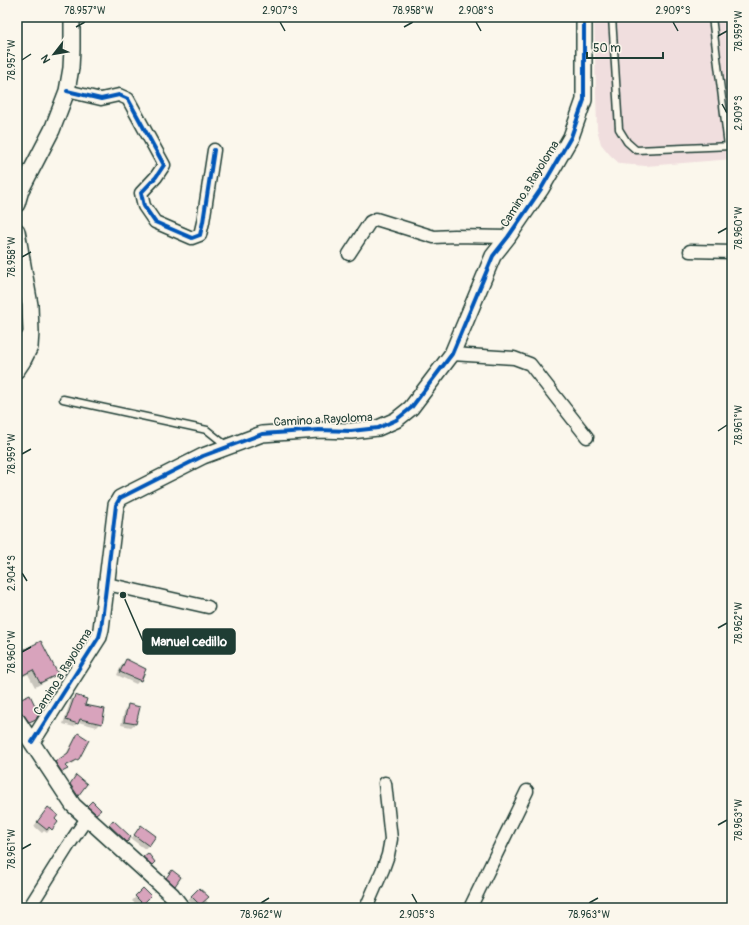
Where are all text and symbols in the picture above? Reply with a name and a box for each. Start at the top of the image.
text: 78.957°W [64,5,106,17]
text: 2.907°S [262,5,298,17]
text: 78.958°W [392,5,434,17]
text: 2.908°S [458,5,494,17]
text: 2.909°S [655,5,691,17]
text: 78.959°W [733,10,745,52]
north arrow [34,34,74,74]
scale bar [587,34,663,60]
text: 78.957°W [6,39,18,81]
text: 50 m [593,41,621,56]
text: N [38,52,53,65]
text: 2.909°S [733,95,745,131]
street label: Camino a Rayoloma [497,138,563,230]
text: 78.960°W [733,206,745,250]
text: 78.958°W [6,236,18,278]
text: 78.961°W [733,404,745,445]
street label: Camino a Rayoloma [273,410,373,430]
text: 78.959°W [6,433,18,475]
text: 2.904°S [6,555,18,591]
text: 78.962°W [733,602,745,644]
street label: Camino a Rayoloma [30,626,96,718]
callout: Manuel cedillo [143,629,235,654]
text: 78.960°W [6,630,18,674]
text: Manuel cedillo [151,634,227,650]
text: 78.963°W [733,799,745,841]
text: 78.961°W [6,828,18,869]
text: 78.962°W [240,909,282,921]
text: 2.905°S [399,909,435,921]
text: 78.963°W [568,909,610,921]

